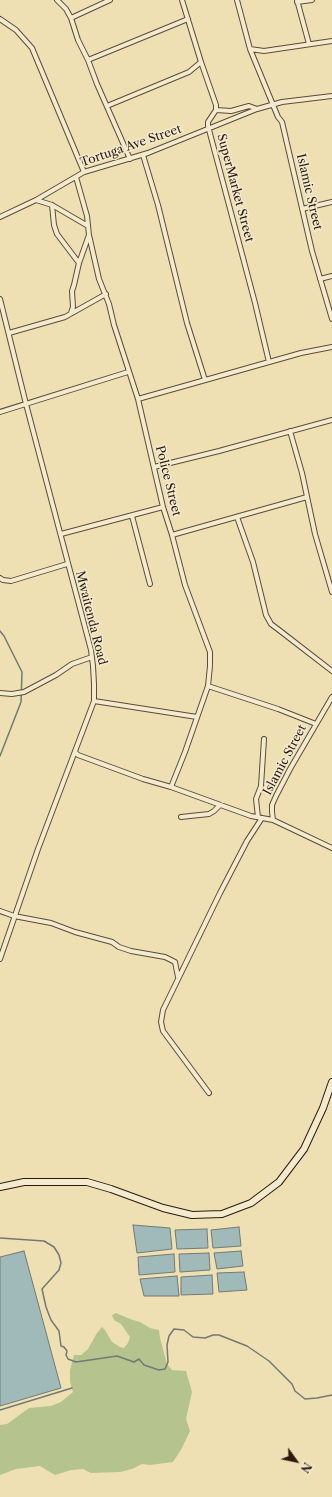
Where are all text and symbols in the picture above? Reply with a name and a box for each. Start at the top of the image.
street label: Tortuga Ave Street [79,122,183,170]
street label: SuperMarket Street [214,132,256,244]
street label: Islamic Street [293,152,325,232]
street label: Police Street [152,444,184,518]
street label: Mwaitenda Road [72,570,110,666]
street label: Islamic Street [260,722,310,798]
north arrow [276,1441,316,1481]
text: N [298,1460,315,1475]

